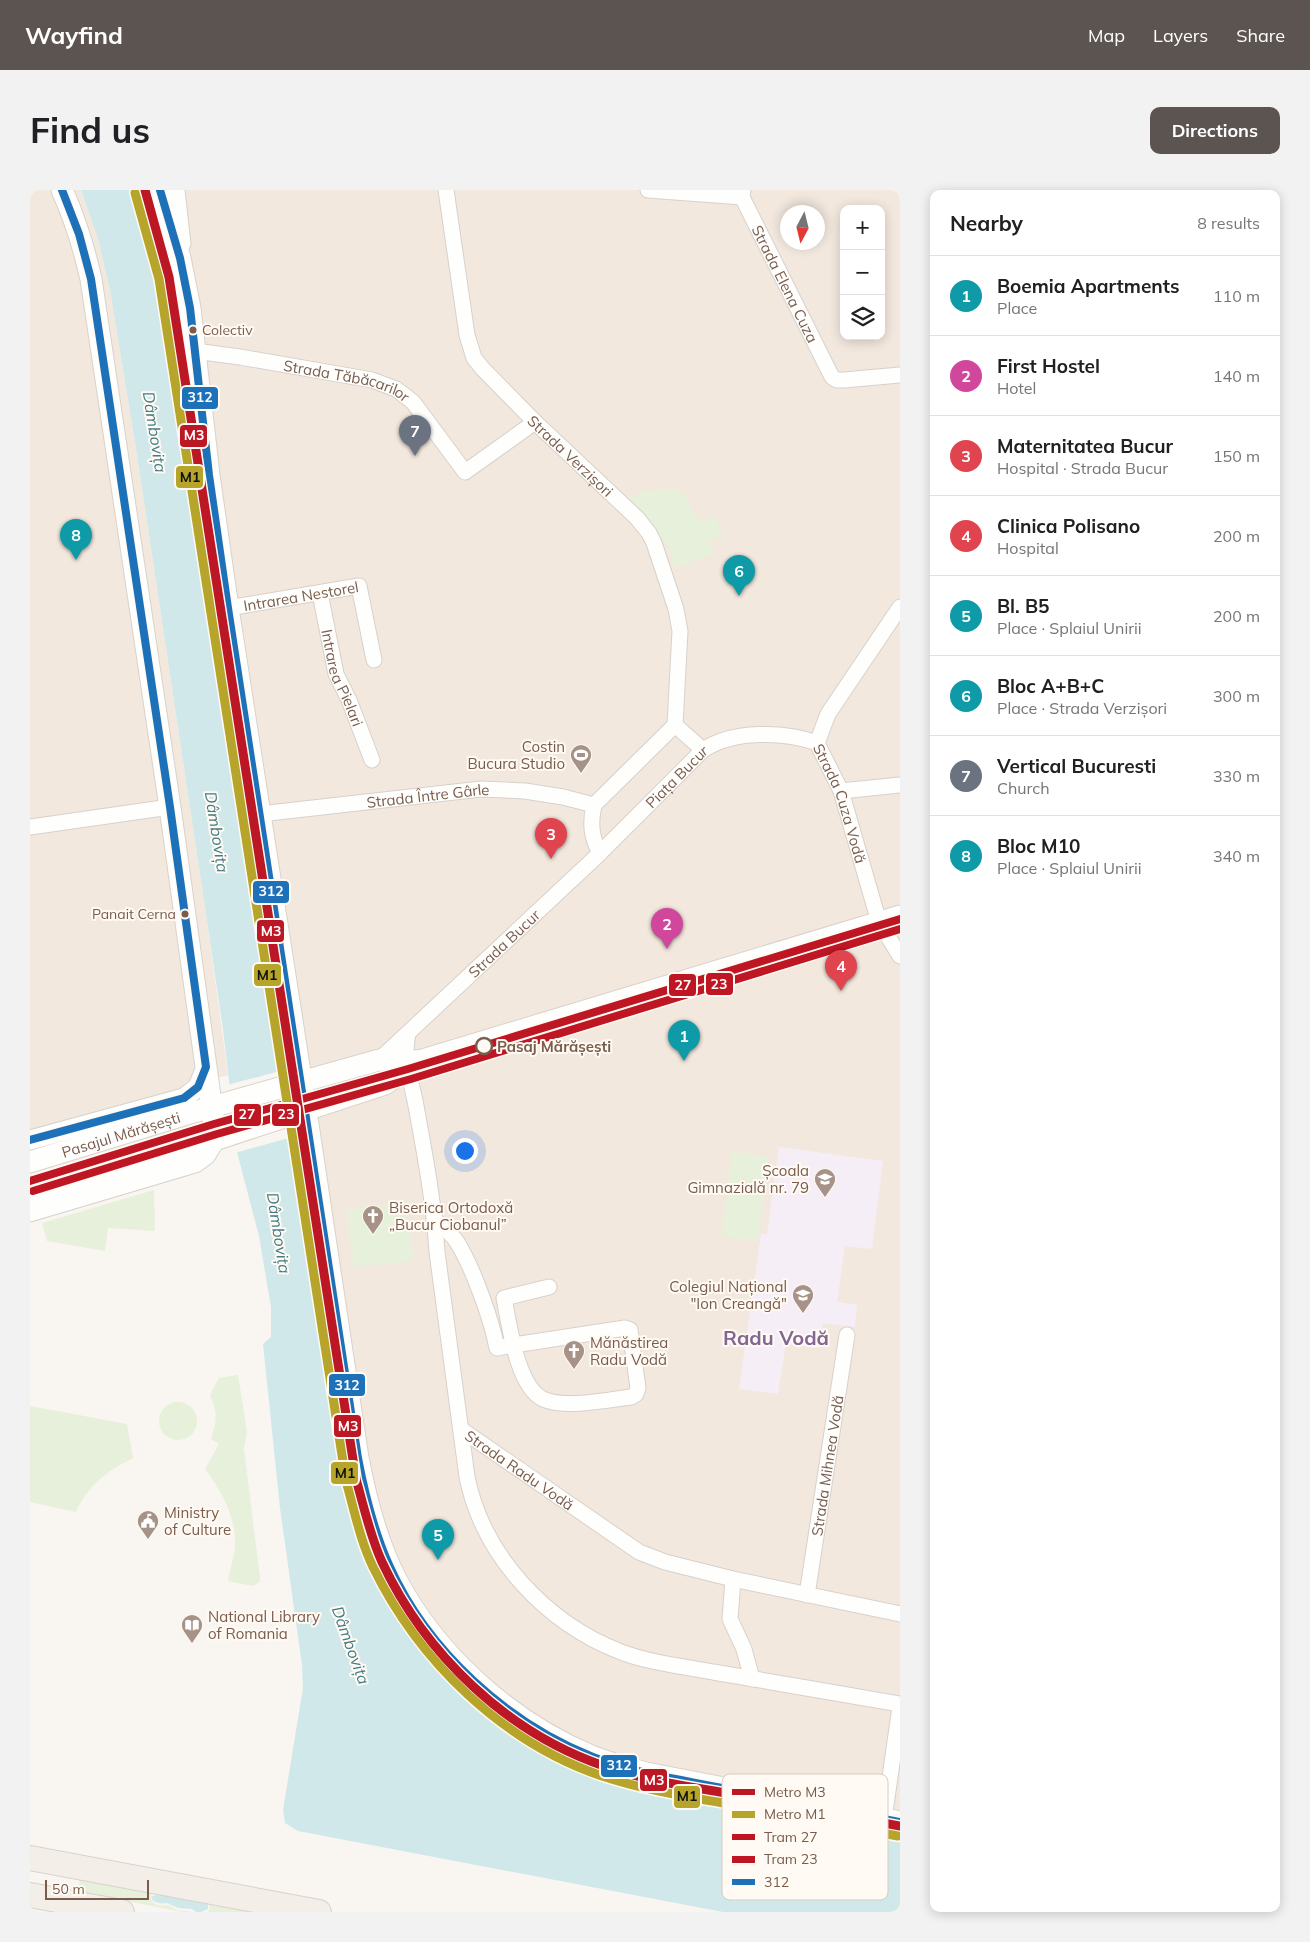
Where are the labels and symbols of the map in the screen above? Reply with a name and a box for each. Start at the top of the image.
north arrow [780,205,825,250]
street label: Strada Elena Cuza [748,222,823,346]
place label: Colectiv [202,321,253,339]
marker: Colectiv [188,325,198,335]
street label: Strada Tăbăcarilor [282,355,414,406]
line badge: 312 [181,386,219,410]
text: 312 [187,388,213,406]
water label: Dâmbovița [139,390,171,474]
street label: Strada Verzișori [524,411,617,500]
pin: 7 [399,415,431,456]
line badge: M3 [179,424,208,448]
text: M3 [184,426,204,444]
line badge: M1 [175,465,204,489]
text: M1 [180,468,200,486]
pin: 8 [60,519,92,560]
pin: 6 [723,555,755,596]
street label: Intrarea Nestorel [242,577,360,615]
street label: Intrarea Pielari [318,627,368,729]
place label: Costin Bucura Studio [467,737,565,773]
street label: Piața Bucur [641,740,711,812]
street label: Strada Cuza Vodă [809,740,871,865]
sports icon: Costin Bucura Studio [569,743,593,774]
street label: Strada Între Gârle [365,780,490,811]
water label: Dâmbovița [201,790,233,874]
pin: 3 [535,818,567,859]
line badge: 312 [252,880,290,904]
text: 312 [258,882,284,900]
place label: Panait Cerna [92,905,176,923]
street label: Strada Bucur [464,905,544,981]
pin: 2 [651,908,683,949]
marker: Panait Cerna [180,909,190,919]
line badge: M3 [256,919,285,943]
text: M3 [261,922,281,940]
pin: 4 [825,950,857,991]
line badge: M1 [253,963,282,987]
text: M1 [257,966,277,984]
line badge: 23 [705,972,734,996]
line badge: 27 [668,973,697,997]
text: 23 [711,975,727,993]
text: 27 [675,976,691,994]
pin: 1 [668,1020,700,1061]
marker: Pasaj Mărășești [475,1037,493,1055]
place label: Pasaj Mărășești [497,1037,611,1057]
line badge: 27 [233,1103,262,1127]
line badge: 23 [271,1103,300,1127]
text: 27 [239,1105,255,1123]
text: 23 [278,1105,294,1123]
street label: Pasajul Mărășești [59,1107,182,1161]
your location [452,1138,478,1164]
place label: Școala Gimnazială nr. 79 [687,1161,809,1197]
school or university icon: Școala Gimnazială nr. 79 [813,1167,837,1198]
water label: Dâmbovița [263,1191,295,1275]
place label: Biserica Ortodoxă „Bucur Ciobanul” [389,1198,513,1234]
church icon: Biserica Ortodoxă „Bucur Ciobanul” [361,1204,385,1235]
place label: Colegiul Național "Ion Creangă" [669,1277,787,1313]
school or university icon: Colegiul Național "Ion Creangă" [791,1283,815,1314]
district label: Radu Vodă [723,1325,829,1350]
place label: Mănăstirea Radu Vodă [590,1333,668,1369]
church icon: Mănăstirea Radu Vodă [562,1339,586,1370]
line badge: 312 [328,1373,366,1397]
text: 312 [334,1376,360,1394]
street label: Strada Mihnea Vodă [807,1394,847,1537]
line badge: M3 [333,1414,362,1438]
text: M3 [338,1417,358,1435]
street label: Strada Radu Vodă [462,1426,578,1514]
line badge: M1 [330,1461,359,1485]
text: M1 [335,1464,355,1482]
place label: Ministry of Culture [164,1503,231,1539]
public building icon: Ministry of Culture [136,1509,160,1540]
pin: 5 [422,1519,454,1560]
water label: Dâmbovița [328,1603,375,1687]
place label: National Library of Romania [208,1607,320,1643]
library icon: National Library of Romania [180,1613,204,1644]
line badge: 312 [600,1754,638,1778]
text: 312 [606,1756,632,1774]
line badge: M3 [639,1768,668,1792]
text: M3 [644,1771,664,1789]
legend [722,1774,888,1900]
text: Metro M3 [764,1783,826,1801]
line badge: M1 [673,1785,701,1809]
text: M1 [677,1787,697,1805]
text: Metro M1 [764,1805,826,1823]
text: Tram 27 [764,1828,818,1846]
text: Tram 23 [764,1850,818,1868]
text: 312 [764,1873,789,1891]
scale bar [45,1877,149,1900]

